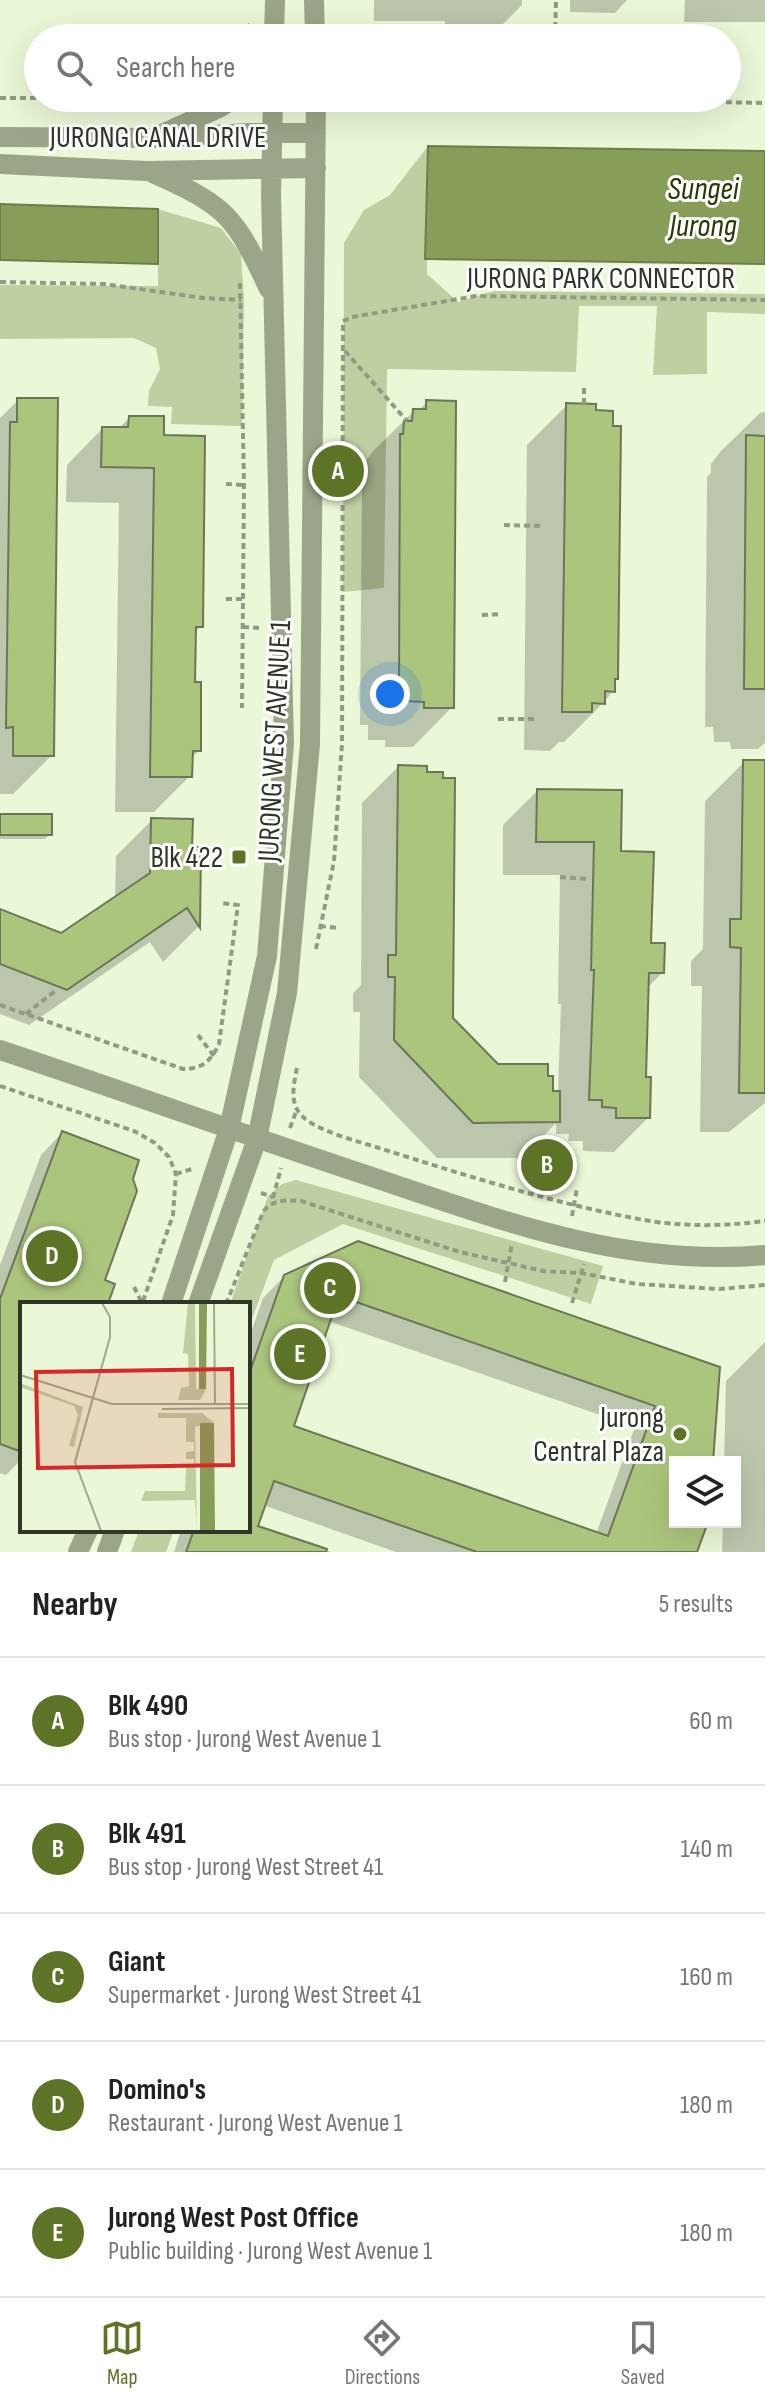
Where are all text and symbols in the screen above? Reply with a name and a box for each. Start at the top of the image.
search box [24,24,741,112]
icon: search [52,46,96,90]
text: Search here [116,50,235,86]
street label: JURONG CANAL DRIVE [49,120,266,156]
water label: Sungei Jurong [667,170,740,246]
street label: JURONG PARK CONNECTOR [466,261,735,297]
pin: A [312,441,364,501]
street label: JURONG WEST AVENUE 1 [251,619,299,864]
your location [370,674,410,714]
place label: Blk 422 [150,840,223,876]
marker: Blk 422 [230,848,248,866]
pin: B [521,1135,573,1195]
pin: D [26,1226,78,1286]
pin: C [304,1258,356,1318]
inset map [20,1302,250,1532]
pin: E [274,1324,326,1384]
place label: Jurong Central Plaza [533,1400,664,1470]
marker: Jurong Central Plaza [671,1425,689,1443]
map controls [669,1456,741,1528]
button: layers [669,1456,741,1528]
text: Nearby [32,1584,118,1625]
text: 5 results [659,1589,733,1620]
text: Blk 490 [108,1688,188,1724]
text: A [52,1706,64,1737]
text: 60 m [689,1706,733,1737]
text: Bus stop · Jurong West Avenue 1 [108,1724,381,1755]
text: Blk 491 [108,1816,186,1852]
text: B [52,1834,64,1865]
text: 140 m [681,1834,733,1865]
text: Bus stop · Jurong West Street 41 [108,1852,383,1883]
text: Giant [108,1944,166,1980]
text: C [51,1962,65,1993]
text: 160 m [680,1962,733,1993]
text: Supermarket · Jurong West Street 41 [108,1980,421,2011]
text: Domino's [108,2072,206,2108]
text: D [51,2090,65,2121]
text: 180 m [680,2090,733,2121]
text: Restaurant · Jurong West Avenue 1 [108,2108,403,2139]
text: Jurong West Post Office [108,2200,359,2236]
text: E [52,2218,64,2249]
text: 180 m [680,2218,733,2249]
text: Public building · Jurong West Avenue 1 [108,2236,432,2267]
tab: Map [100,2316,144,2391]
tab: Directions [345,2316,420,2391]
tab: Saved [621,2316,665,2391]

